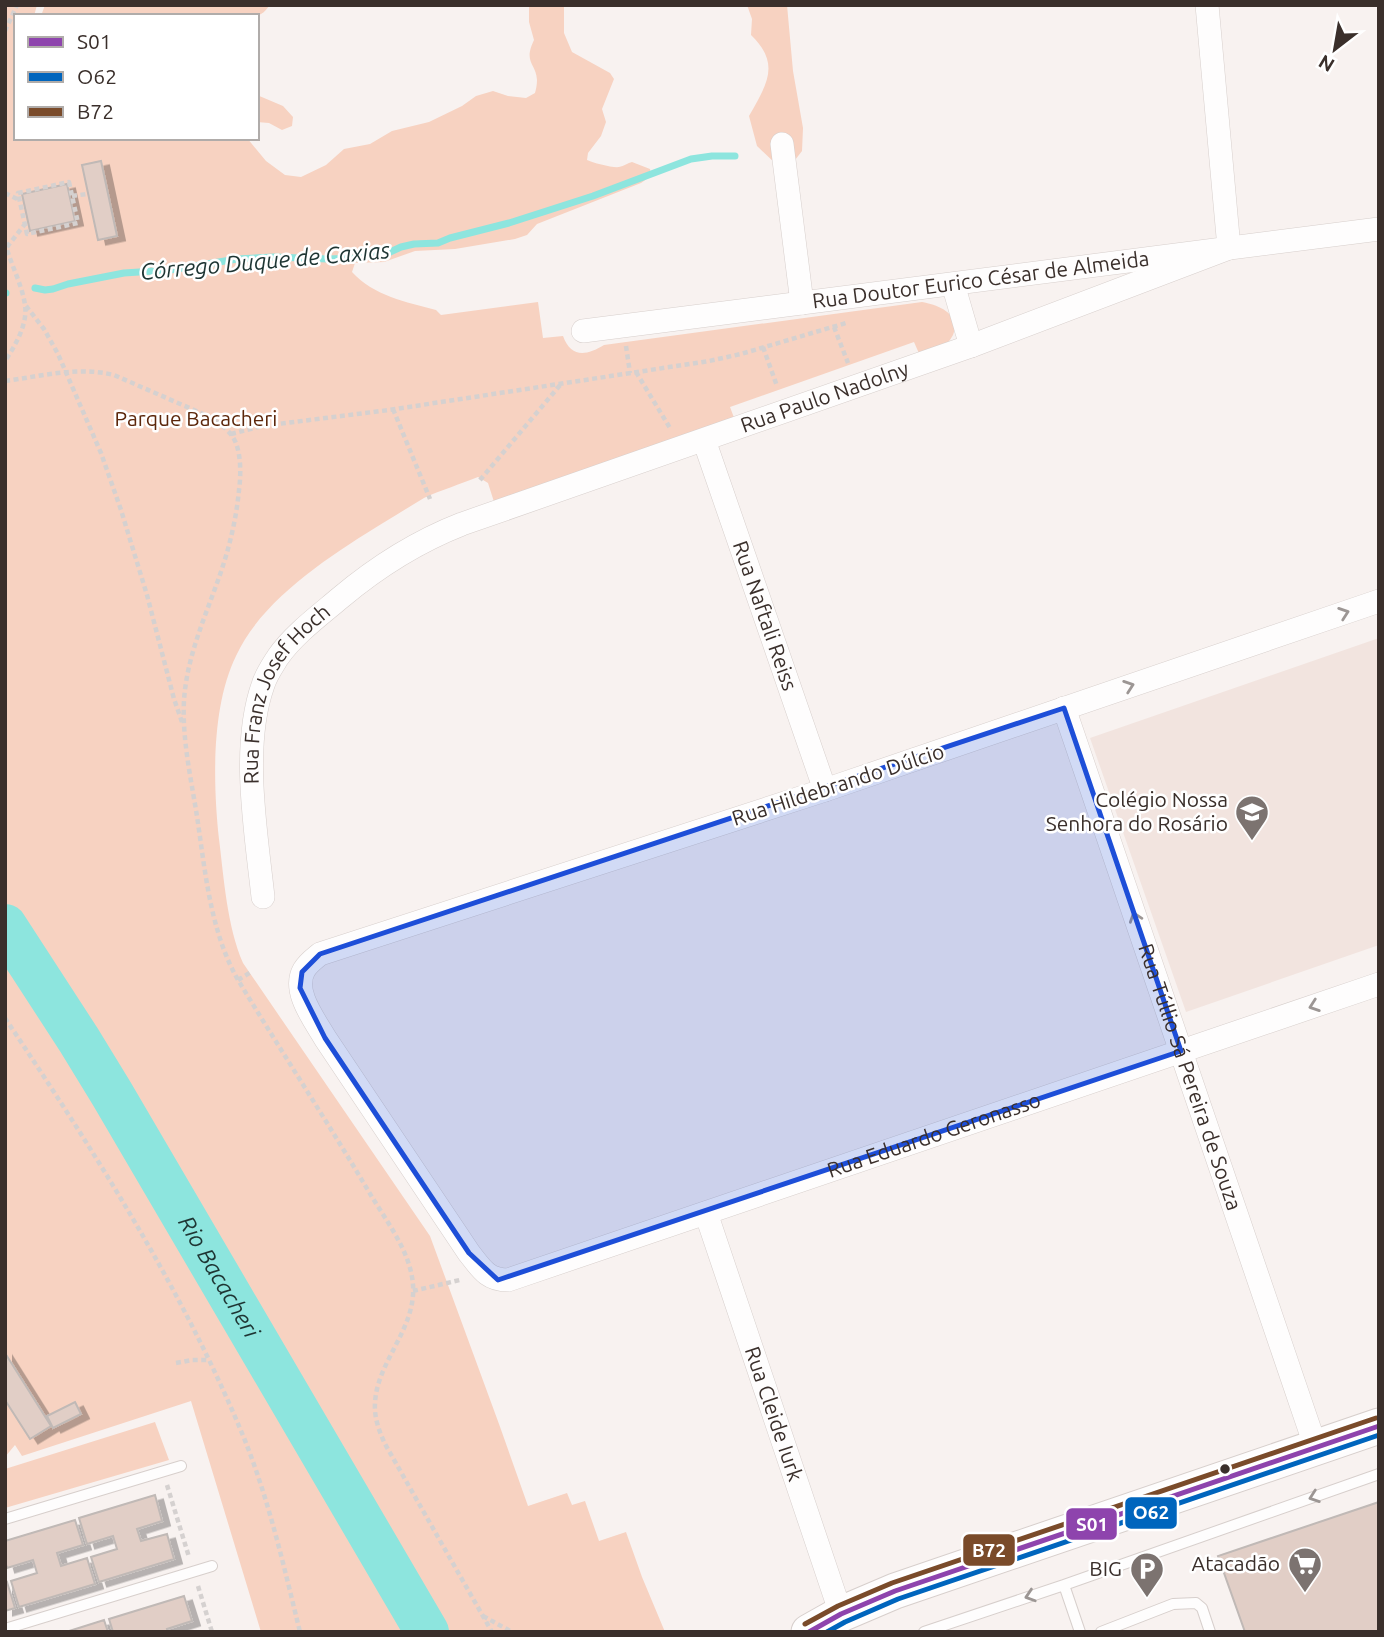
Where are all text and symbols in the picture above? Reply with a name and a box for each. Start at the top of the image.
legend [14,14,259,140]
north arrow [1300,14,1370,84]
text: S01 [77,29,112,53]
text: N [1314,50,1338,77]
text: O62 [77,64,117,88]
text: B72 [77,99,114,123]
water label: Córrego Duque de Caxias [139,237,391,284]
street label: Rua Doutor Eurico César de Almeida [811,246,1151,313]
street label: Rua Paulo Nadolny [737,356,912,437]
park label: Parque Bacacheri [115,406,277,430]
street label: Rua Naftali Reiss [729,537,803,694]
street label: Rua Franz Josef Hoch [238,599,334,785]
one-way arrow [1337,607,1350,621]
one-way arrow [1122,680,1134,694]
street label: Rua Hildebrando Dúlcio [729,738,947,830]
place label: Colégio Nossa Senhora do Rosário [1046,787,1228,835]
school or university icon: Colégio Nossa Senhora do Rosário [1233,793,1271,842]
one-way arrow [1129,911,1143,923]
street label: Rua Túllio Sá Pereira de Souza [1134,940,1247,1213]
one-way arrow [1309,998,1321,1012]
street label: Rua Eduardo Geronasso [824,1087,1043,1182]
water label: Rio Bacacheri [174,1211,265,1343]
street label: Rua Cleide Iurk [741,1343,808,1484]
unlabelled marker [1218,1462,1232,1476]
one-way arrow [1309,1489,1321,1503]
line badge: O62 [1124,1496,1178,1530]
text: O62 [1133,1501,1169,1523]
line badge: S01 [1065,1507,1118,1541]
text: S01 [1076,1513,1108,1535]
line badge: B72 [962,1533,1016,1567]
text: B72 [972,1539,1006,1561]
supermarket icon: Atacadão [1286,1545,1324,1594]
parking icon: BIG [1128,1550,1166,1599]
place label: Atacadão [1191,1551,1280,1575]
place label: BIG [1089,1556,1122,1580]
one-way arrow [1025,1588,1037,1602]

